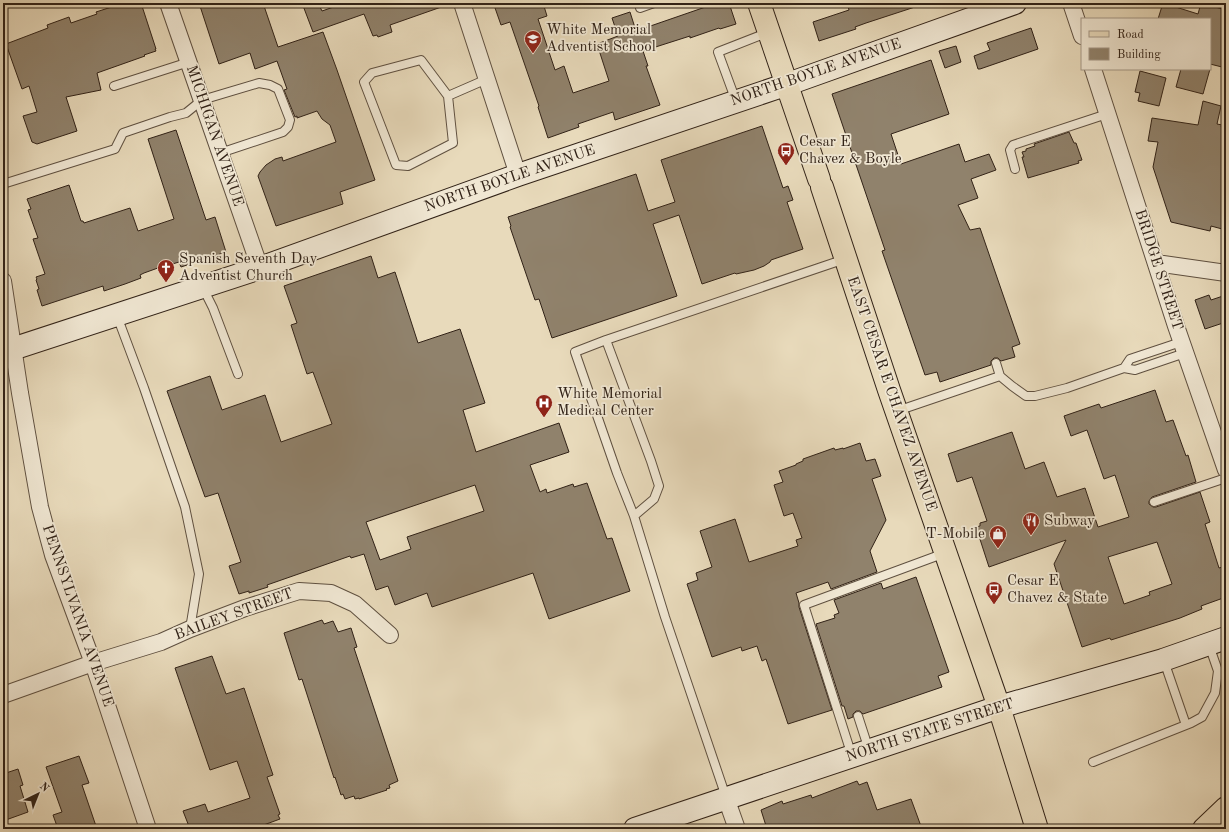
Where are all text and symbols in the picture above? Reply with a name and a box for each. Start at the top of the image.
legend [1081,18,1211,70]
place label: White Memorial Adventist School [546,23,656,55]
school or university icon: White Memorial Adventist School [523,29,543,54]
text: Road [1117,29,1144,41]
street label: NORTH BOYLE AVENUE [729,37,903,109]
text: Building [1117,49,1161,61]
street label: MICHIGAN AVENUE [183,63,245,209]
place label: Cesar E Chavez & Boyle [799,135,902,167]
bus stop icon: Cesar E Chavez & Boyle [776,141,796,166]
street label: NORTH BOYLE AVENUE [423,143,597,215]
street label: BRIDGE STREET [1131,208,1185,332]
place label: Spanish Seventh Day Adventist Church [179,252,317,284]
church icon: Spanish Seventh Day Adventist Church [156,258,176,283]
street label: EAST CESAR E CHAVEZ AVENUE [844,274,938,514]
place label: White Memorial Medical Center [557,387,662,419]
hospital icon: White Memorial Medical Center [534,393,554,418]
restaurant icon: Subway [1021,511,1041,536]
place label: Subway [1044,514,1095,529]
street label: PENNSYLVANIA AVENUE [39,523,115,709]
shop icon: T-Mobile [988,524,1008,549]
place label: T-Mobile [926,527,985,542]
place label: Cesar E Chavez & State [1007,574,1107,606]
bus stop icon: Cesar E Chavez & State [984,580,1004,605]
street label: BAILEY STREET [173,587,295,643]
street label: NORTH STATE STREET [844,697,1016,765]
north arrow [18,774,58,814]
text: N [37,781,51,795]

